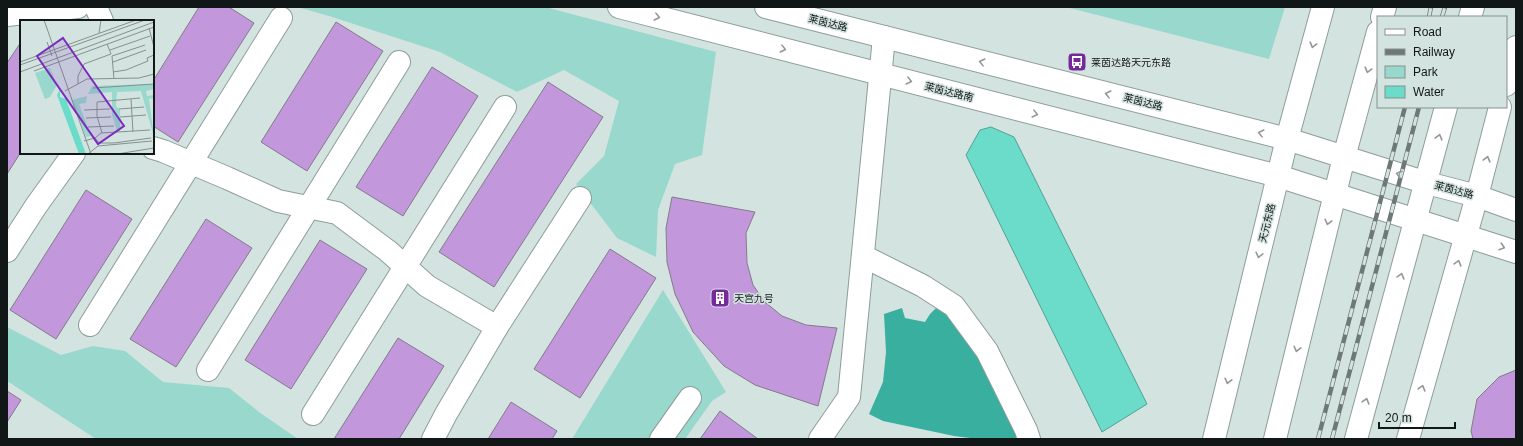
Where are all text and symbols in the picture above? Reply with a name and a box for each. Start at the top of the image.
one-way arrow [654,12,660,20]
street label: 莱茵达路 [807,13,849,33]
legend [1377,16,1507,108]
inset map [20,20,154,154]
text: Road [1413,25,1442,39]
one-way arrow [1309,41,1318,48]
one-way arrow [779,44,786,53]
text: Railway [1413,45,1455,59]
bus stop icon: 莱茵达路天元东路 [1066,51,1088,73]
place label: 莱茵达路天元东路 [1091,57,1171,68]
one-way arrow [979,58,986,67]
text: Park [1413,65,1439,79]
one-way arrow [1364,66,1373,73]
one-way arrow [906,77,912,85]
street label: 莱茵达路南 [923,81,975,103]
text: Water [1413,85,1445,99]
one-way arrow [1105,90,1112,98]
street label: 莱茵达路 [1122,92,1164,112]
one-way arrow [1031,109,1038,118]
one-way arrow [1258,129,1265,137]
one-way arrow [1434,134,1442,140]
one-way arrow [1482,156,1491,163]
one-way arrow [1396,170,1403,179]
street label: 莱茵达路 [1433,180,1475,200]
street label: 天元东路 [1257,202,1277,244]
one-way arrow [1324,219,1332,226]
one-way arrow [1498,243,1505,251]
one-way arrow [1255,251,1264,258]
one-way arrow [1453,260,1462,267]
one-way arrow [1396,273,1405,280]
building icon: 天宫九号 [709,287,731,309]
place label: 天宫九号 [734,293,774,304]
one-way arrow [1293,345,1301,352]
one-way arrow [1224,377,1233,384]
one-way arrow [1418,385,1426,391]
one-way arrow [1361,398,1370,405]
scale bar [1379,404,1455,430]
text: 20 m [1385,411,1412,425]

